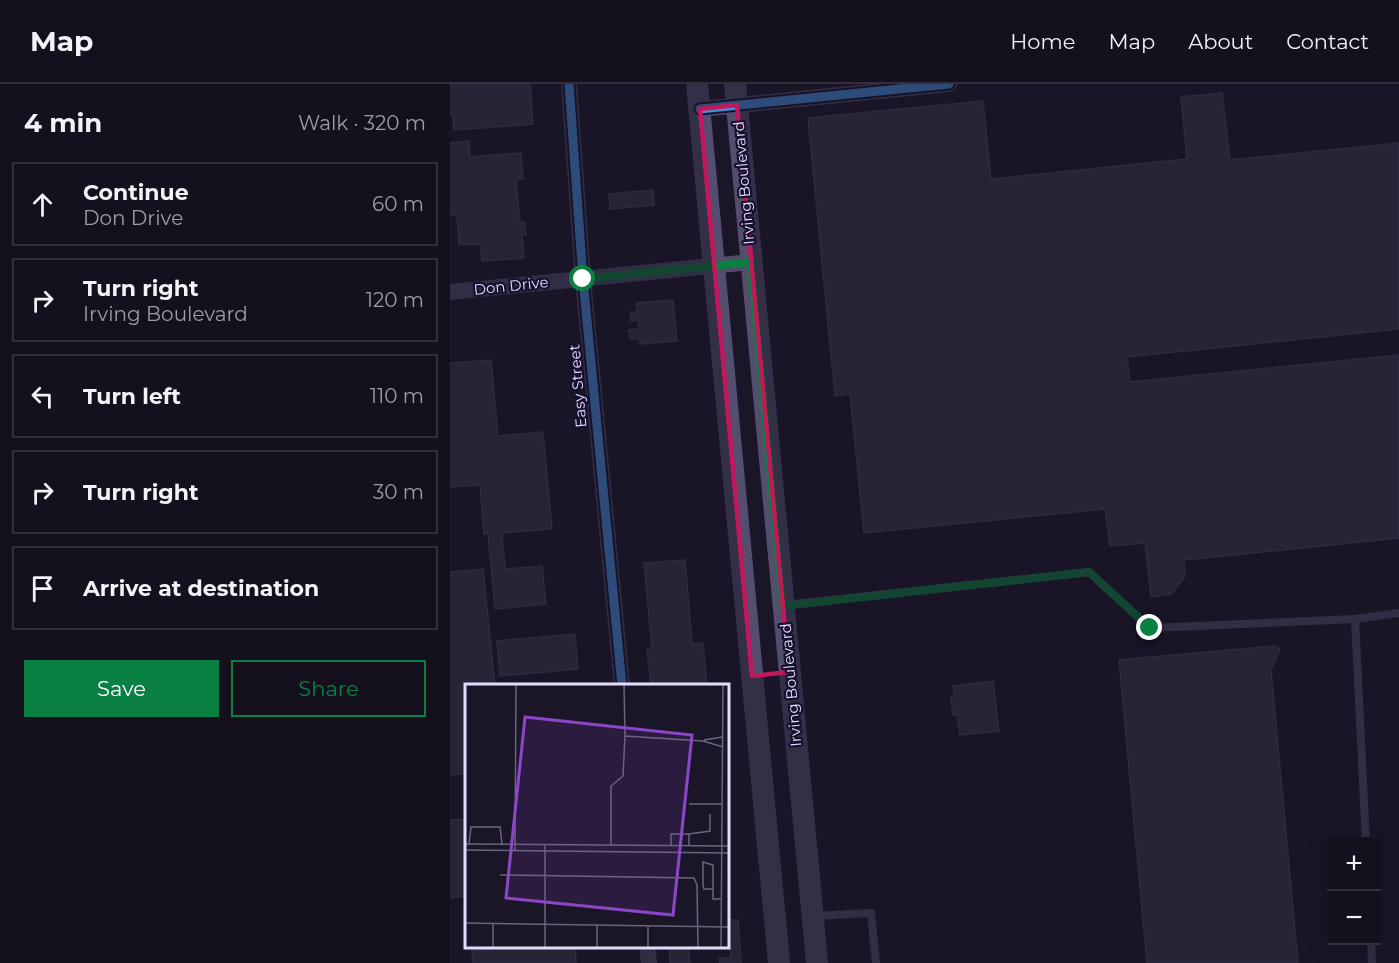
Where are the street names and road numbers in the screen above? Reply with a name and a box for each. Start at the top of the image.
street label: Irving Boulevard [729,121,758,245]
street label: Don Drive [473,272,549,299]
street label: Easy Street [564,344,591,428]
street label: Irving Boulevard [776,623,805,747]

